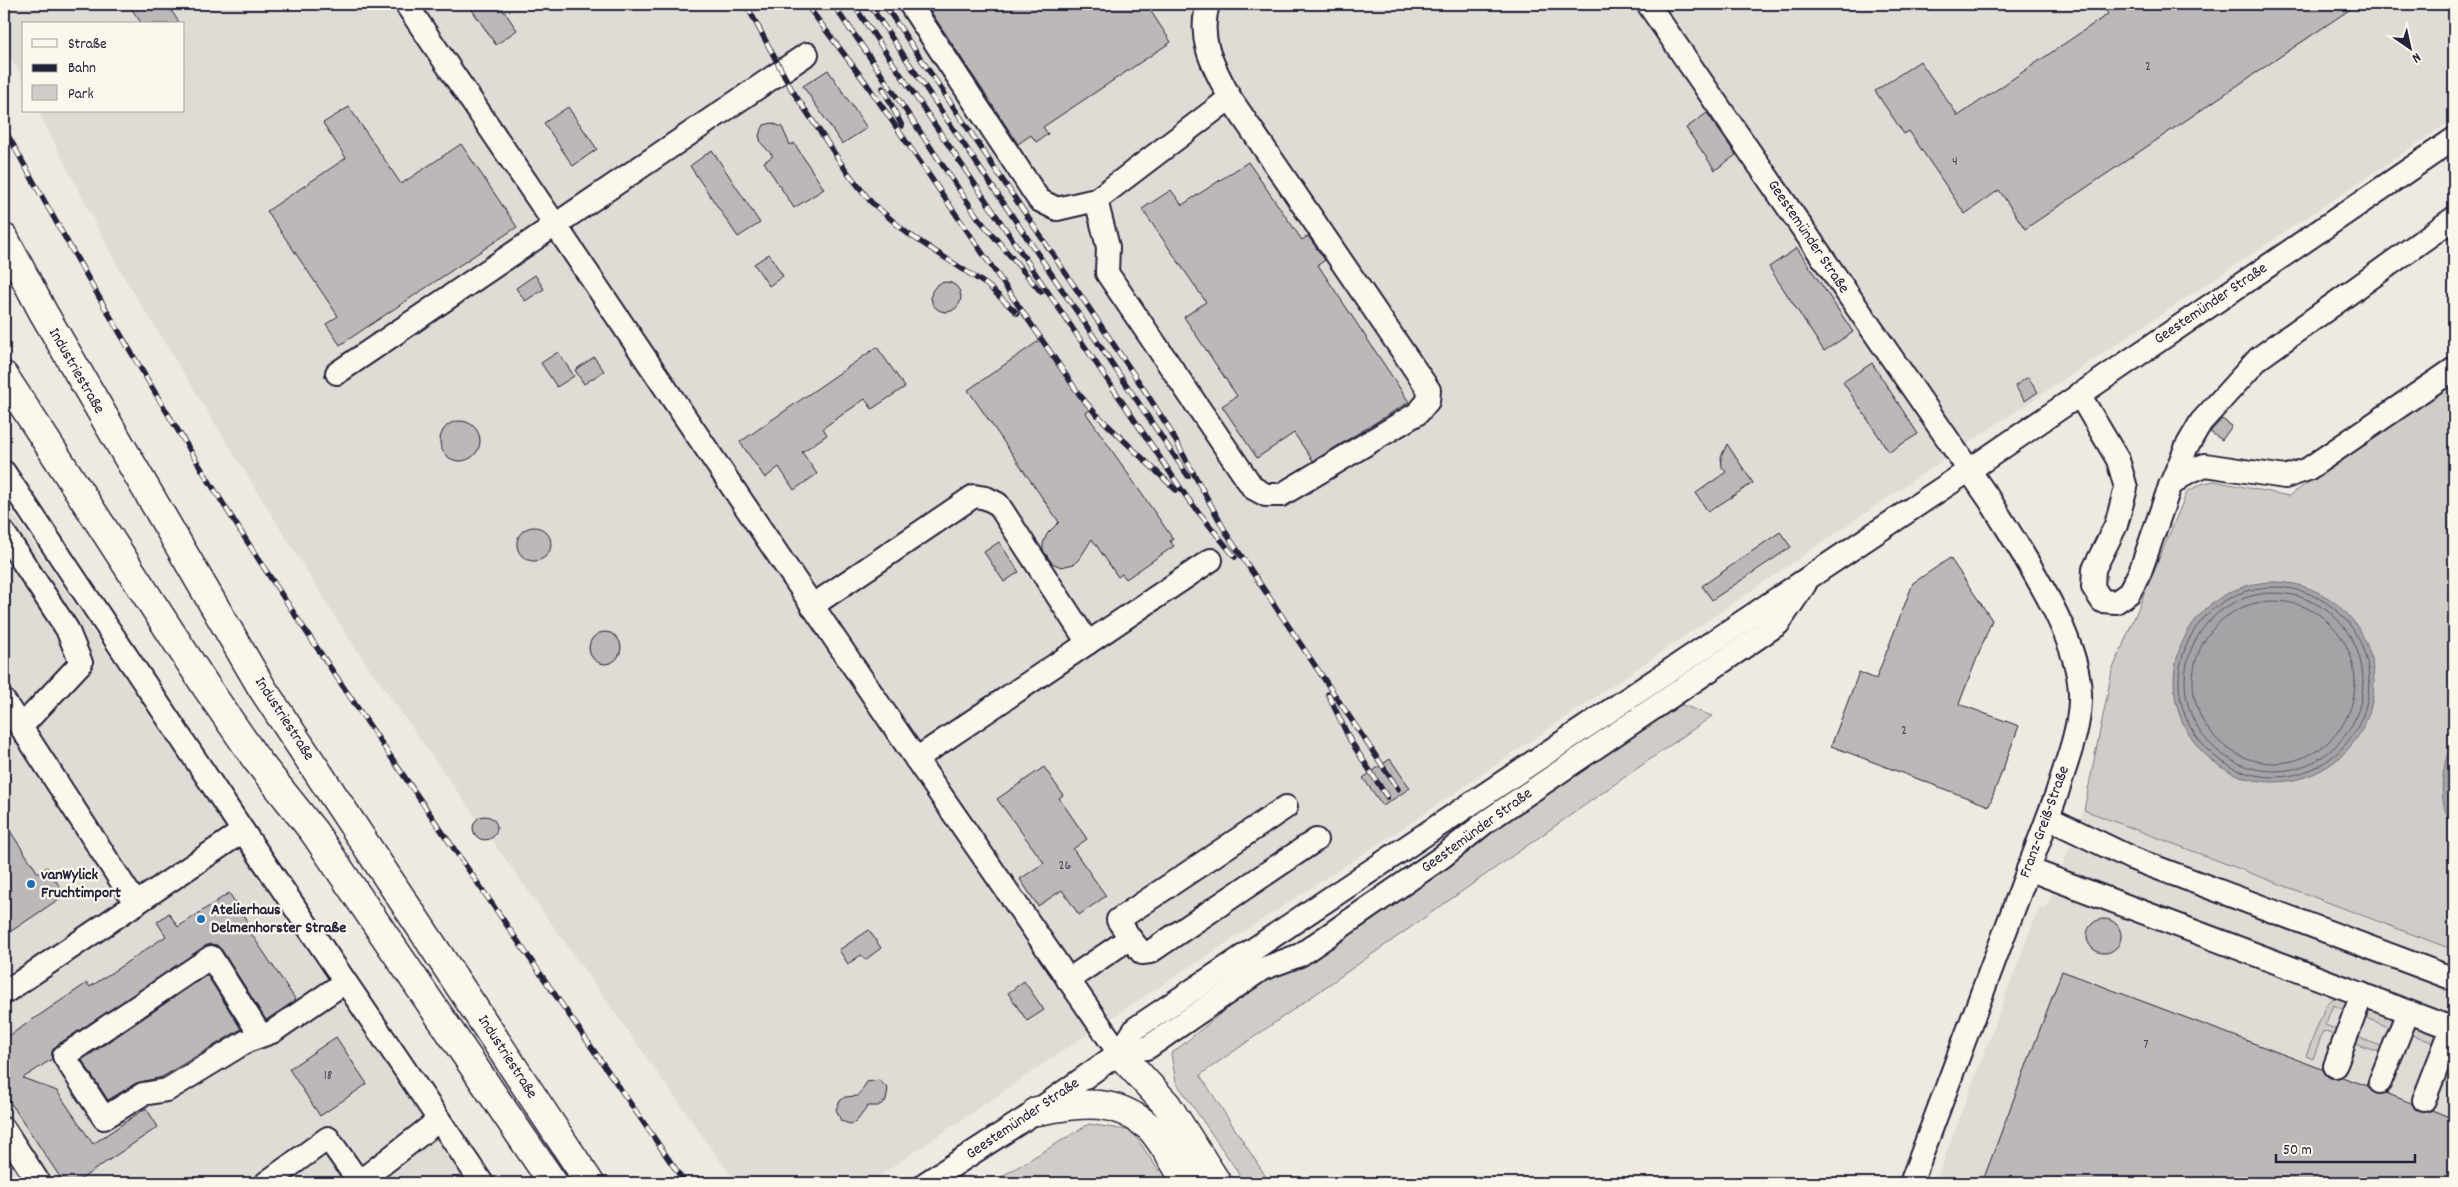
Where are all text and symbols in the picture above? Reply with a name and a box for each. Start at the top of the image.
legend [22,22,185,112]
north arrow [2386,22,2436,72]
text: Straße [68,34,107,56]
text: N [2408,47,2425,67]
house number: 2 [2145,57,2151,77]
text: Bahn [68,58,96,80]
text: Park [68,84,94,106]
house number: 4 [1952,152,1958,172]
street label: Geestemünder Straße [1761,176,1855,298]
street label: Geestemünder Straße [2150,257,2272,351]
street label: Industriestraße [42,324,110,418]
street label: Industriestraße [248,672,320,766]
house number: 2 [1901,721,1907,741]
street label: Franz-Greiß-Straße [2014,763,2076,881]
street label: Geestemünder Straße [1417,783,1537,879]
house number: 26 [1059,856,1072,876]
place label: vanWylick Fruchtimport [41,864,121,905]
marker: vanWylick Fruchtimport [25,878,37,890]
place label: Atelierhaus Delmenhorster Straße [211,899,346,940]
marker: Atelierhaus Delmenhorster Straße [195,913,207,925]
street label: Industriestraße [471,1010,543,1104]
house number: 7 [2143,1035,2149,1055]
house number: 18 [324,1066,333,1086]
street label: Geestemünder Straße [962,1072,1084,1166]
scale bar [2276,1132,2414,1164]
text: 50 m [2283,1140,2312,1162]

